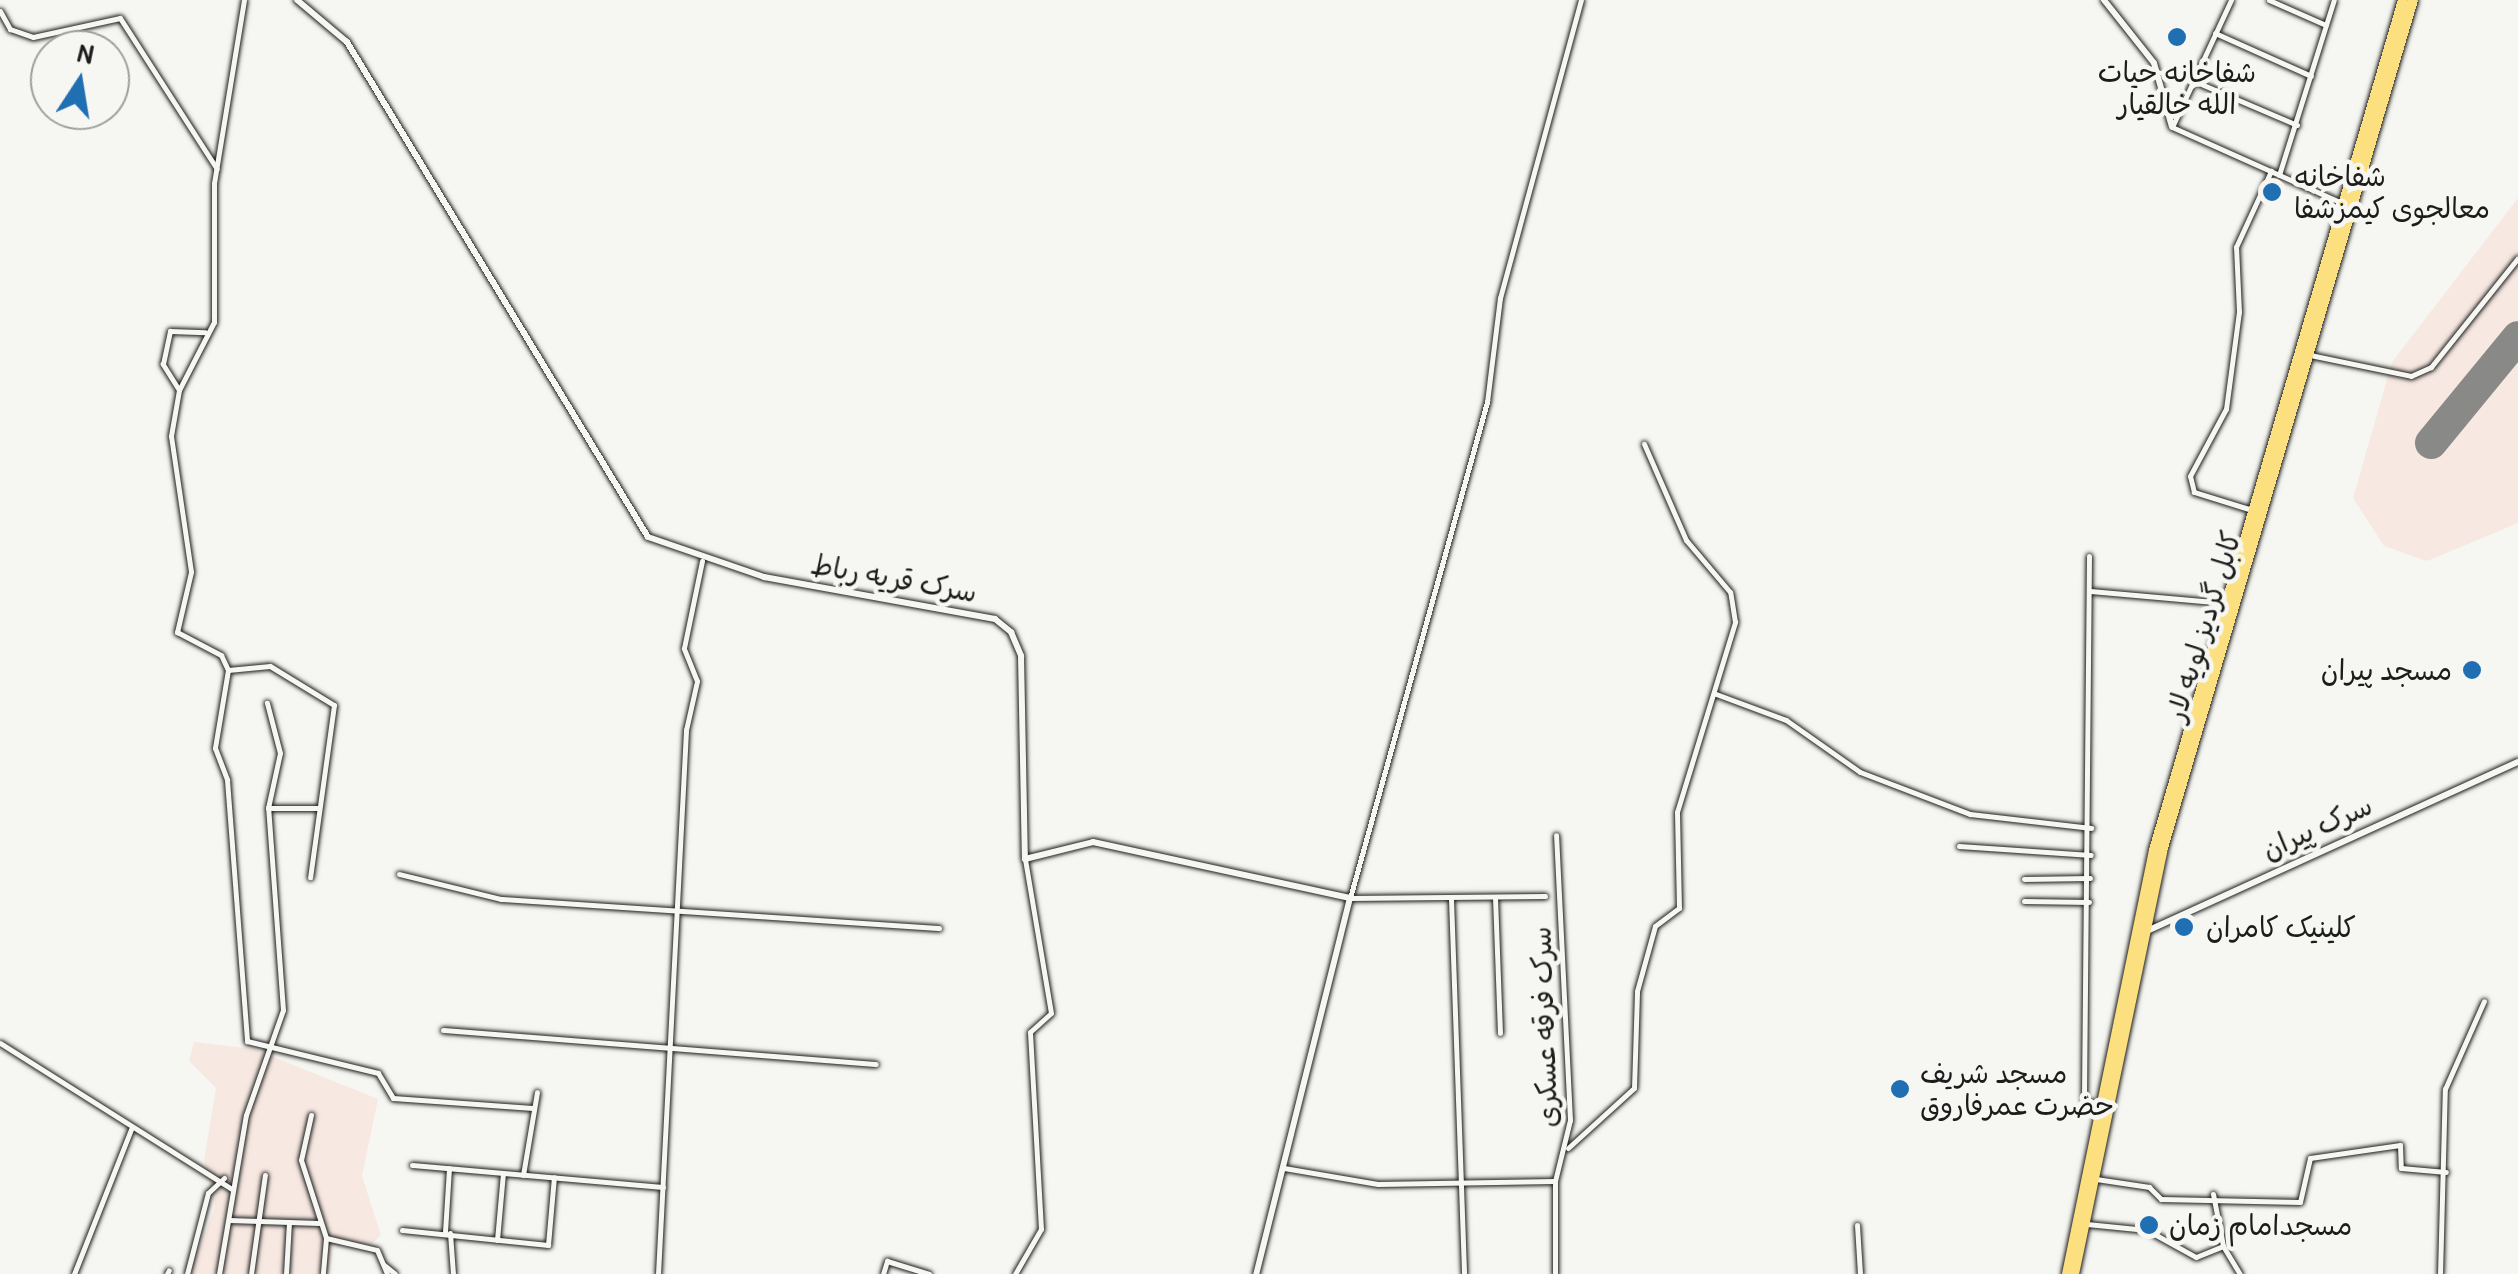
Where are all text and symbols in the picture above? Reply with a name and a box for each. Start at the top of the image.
marker: شفاخانه حیات الله خالقیار [2164,24,2190,50]
north arrow [30,30,130,130]
text: N [75,32,97,73]
place label: شفاخانه حیات الله خالقیار [2098,55,2256,121]
place label: شفاخانه معالجوی کیمزشفا [2294,159,2490,225]
marker: شفاخانه معالجوی کیمزشفا [2259,179,2285,205]
street label: کابل گردیز لویه لار [2158,527,2248,725]
street label: سرک قریه رباط [808,547,980,609]
place label: مسجد پیران [2321,653,2452,687]
marker: مسجد پیران [2461,659,2483,681]
street label: سرک پیران [2257,788,2377,866]
place label: کلینیک کامران [2206,910,2356,944]
marker: کلینیک کامران [2171,914,2197,940]
street label: سرک فرقه عسکری [1524,926,1564,1128]
place label: مسجد شریف حضرت عمرفاروق [1920,1056,2114,1122]
marker: مسجد شریف حضرت عمرفاروق [1889,1078,1911,1100]
place label: مسجدامام زمان [2169,1208,2352,1242]
marker: مسجدامام زمان [2138,1214,2160,1236]

